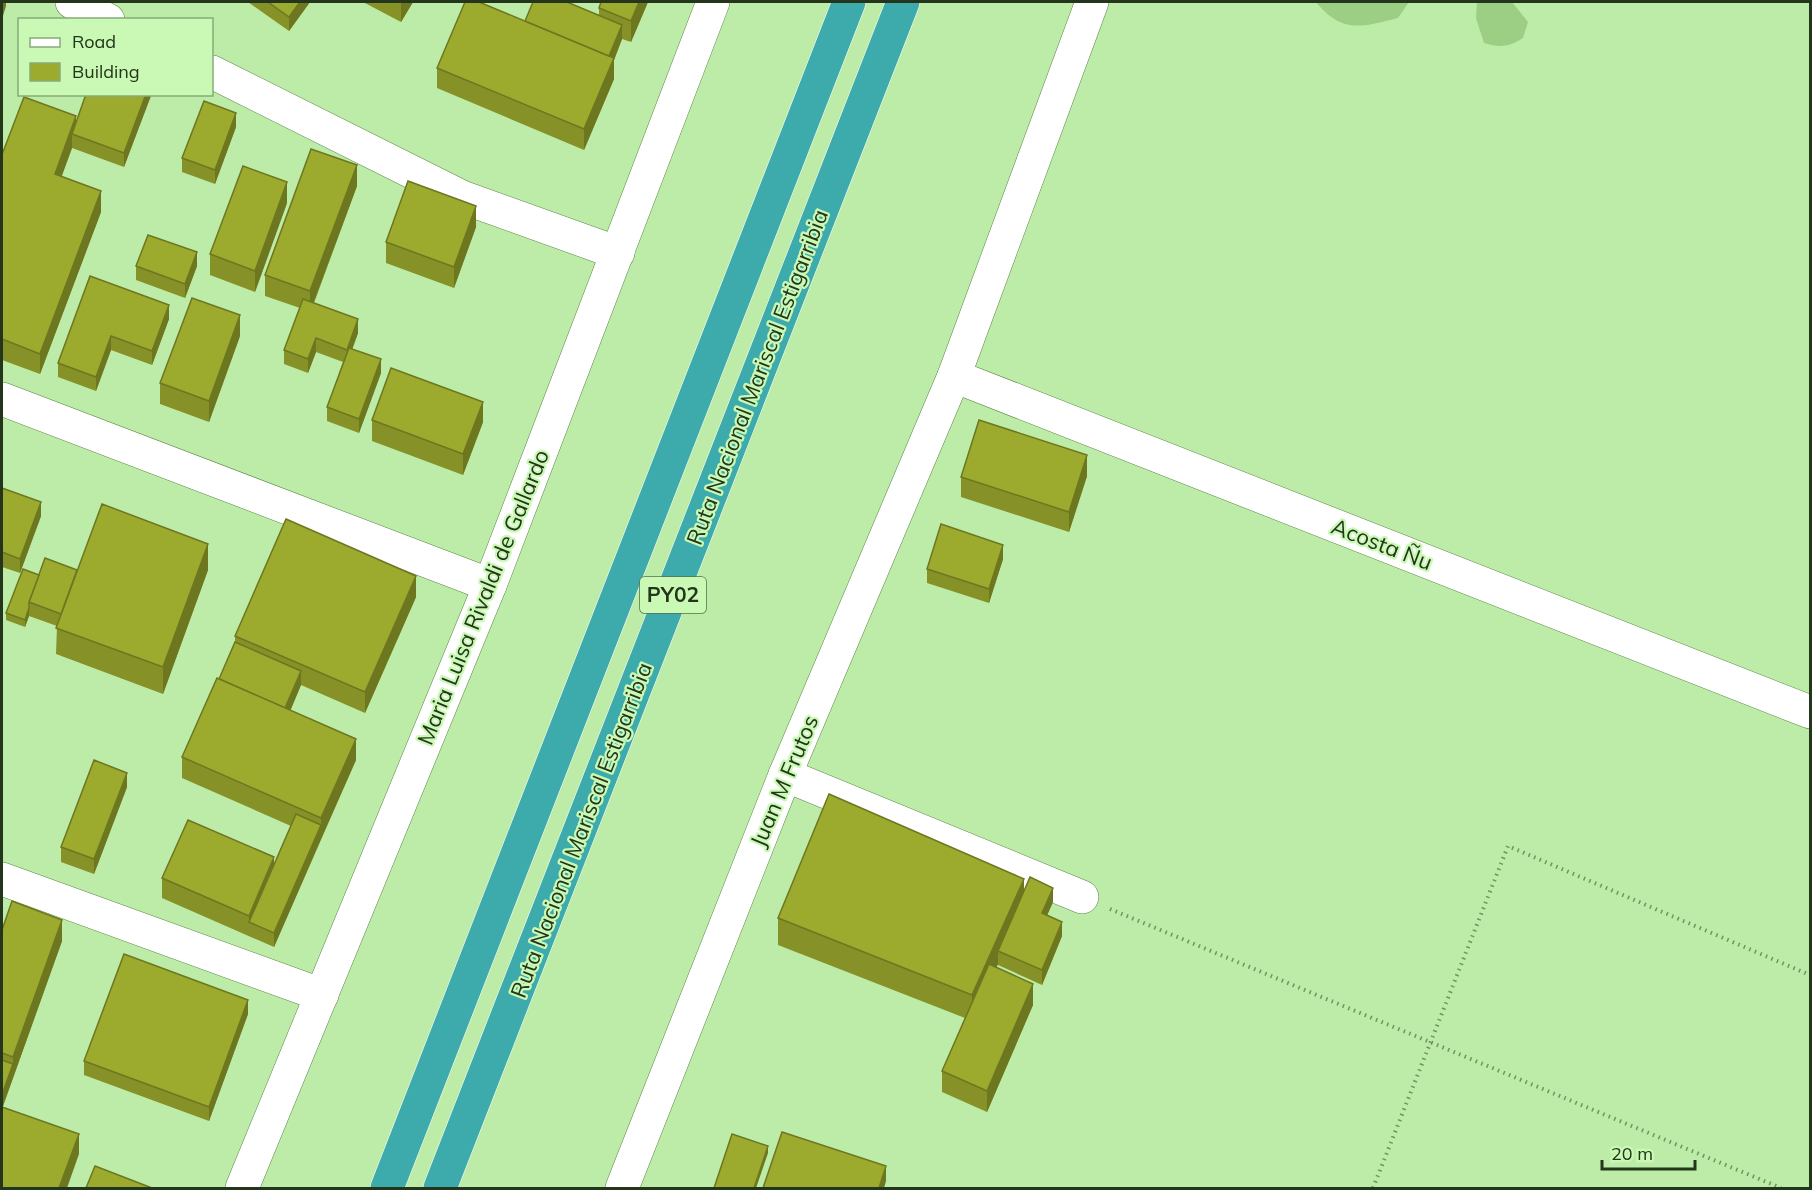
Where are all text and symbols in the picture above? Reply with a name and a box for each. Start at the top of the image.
legend [18,18,213,96]
text: Road [72,30,116,53]
text: Building [72,60,140,83]
street label: Ruta Nacional Mariscal Estigarribia [680,205,834,549]
street label: Maria Luisa Rivaldi de Gallardo [411,445,555,749]
street label: Acosta Ñu [1328,512,1436,576]
road number: PY02 [640,577,706,613]
street label: Ruta Nacional Mariscal Estigarribia [504,658,658,1002]
street label: Juan M Frutos [744,711,824,851]
scale bar [1602,1133,1695,1171]
text: 20 m [1611,1142,1653,1165]

